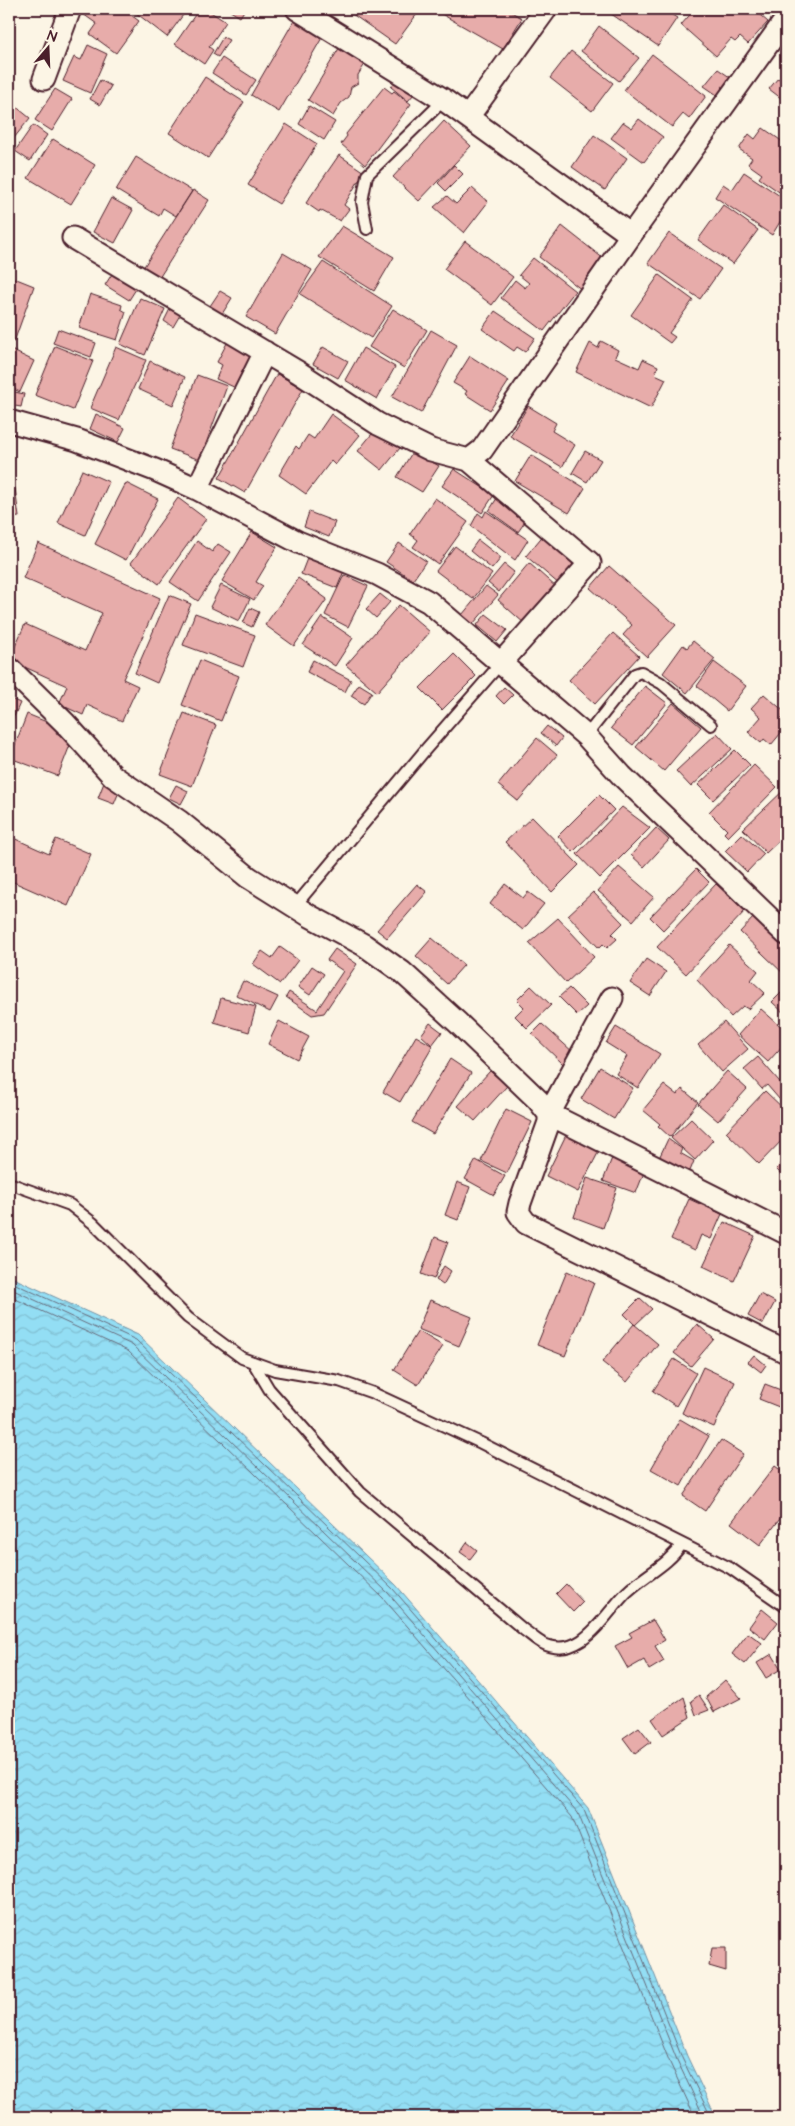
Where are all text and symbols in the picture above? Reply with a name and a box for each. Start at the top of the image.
north arrow [22,22,72,72]
text: N [44,26,60,48]

